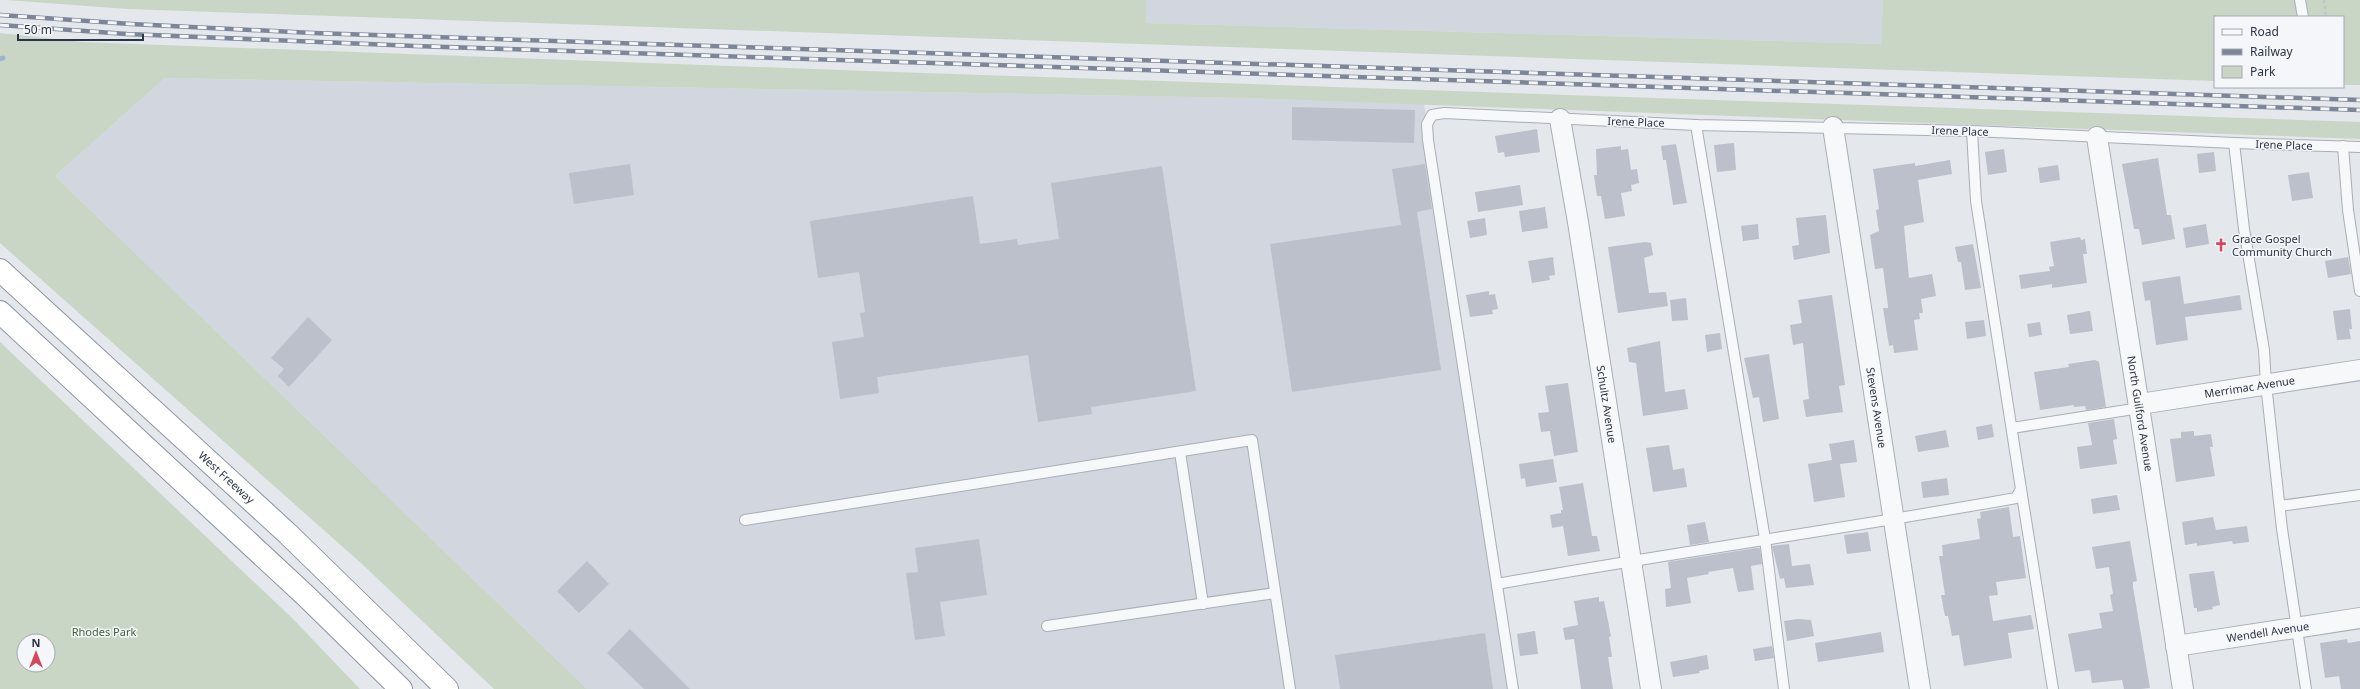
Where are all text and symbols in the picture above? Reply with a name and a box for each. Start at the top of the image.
scale bar [18,16,143,42]
legend [2214,16,2344,88]
text: 50 m [24,21,52,38]
text: Road [2250,23,2279,40]
text: Railway [2250,43,2294,60]
text: Park [2250,63,2276,80]
street label: Irene Place [1607,113,1665,130]
street label: Irene Place [1931,122,1989,139]
street label: Irene Place [2255,136,2313,153]
place label: Grace Gospel Community Church [2232,231,2332,259]
church icon: Grace Gospel Community Church [2213,237,2229,253]
street label: North Guilford Avenue [2124,355,2157,472]
street label: Schultz Avenue [1594,364,1620,444]
street label: Stevens Avenue [1863,366,1891,449]
street label: Merrimac Avenue [2203,372,2296,401]
street label: West Freeway [195,448,258,507]
street label: Wendell Avenue [2226,618,2310,645]
park label: Rhodes Park [72,624,136,639]
north arrow [16,633,56,673]
text: N [32,635,40,650]

